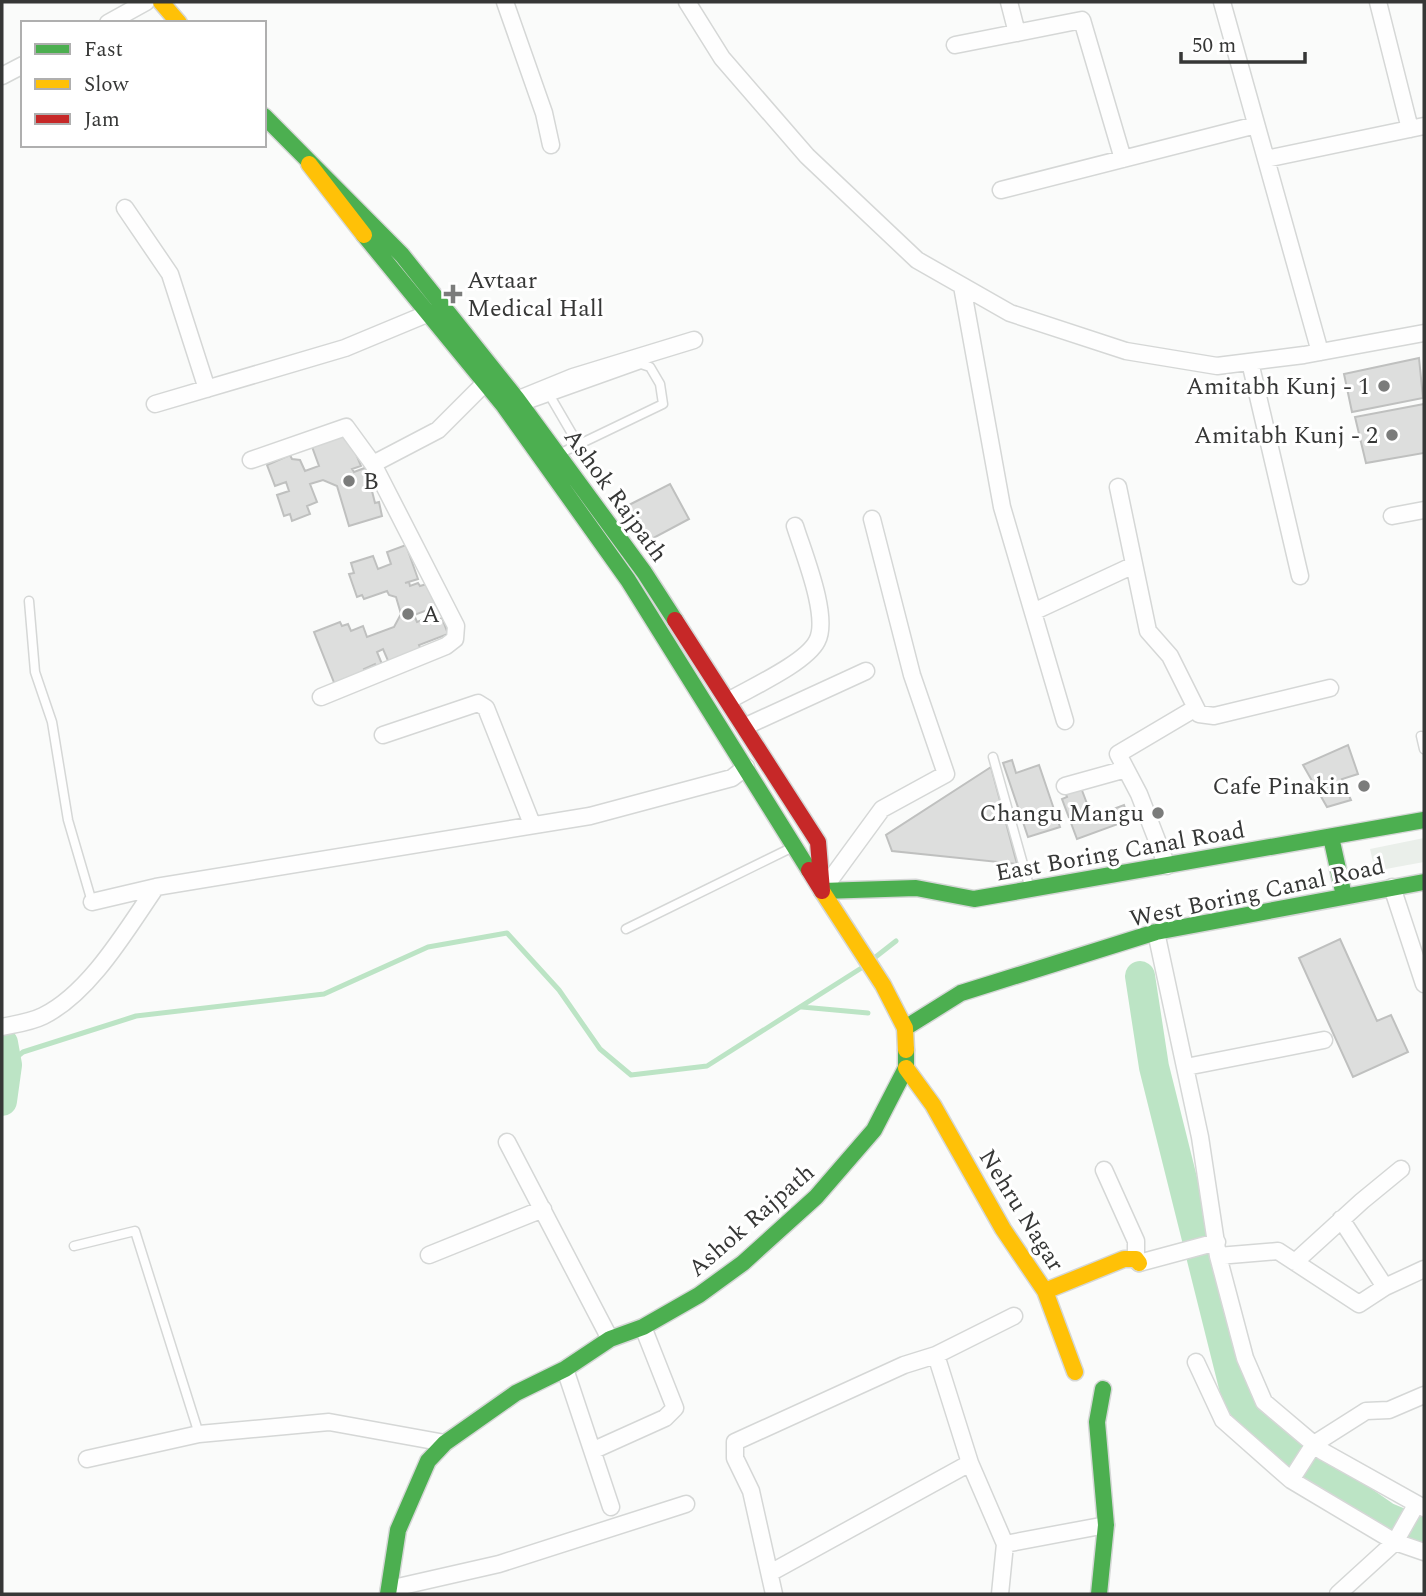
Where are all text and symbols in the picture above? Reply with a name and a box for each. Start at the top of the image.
legend [21,21,266,147]
scale bar [1181,21,1305,65]
text: 50 m [1192,30,1236,62]
text: Fast [84,34,123,66]
text: Slow [84,69,130,101]
text: Jam [84,104,120,136]
place label: Avtaar Medical Hall [467,263,604,327]
marker: Avtaar Medical Hall [445,286,461,302]
place label: Amitabh Kunj - 1 [1186,369,1370,405]
marker: Amitabh Kunj - 1 [1376,378,1392,394]
place label: Amitabh Kunj - 2 [1194,418,1378,454]
street label: Ashok Rajpath [554,421,676,570]
marker: Amitabh Kunj - 2 [1384,427,1400,443]
place label: B [363,464,379,500]
marker: B [341,473,357,489]
place label: A [422,597,440,633]
marker: A [400,606,416,622]
place label: Cafe Pinakin [1213,769,1350,805]
marker: Cafe Pinakin [1356,778,1372,794]
place label: Changu Mangu [979,796,1144,832]
marker: Changu Mangu [1150,805,1166,821]
street label: East Boring Canal Road [993,812,1248,892]
street label: West Boring Canal Road [1126,848,1388,938]
street label: Nehru Nagar [969,1142,1073,1279]
street label: Ashok Rajpath [680,1155,823,1286]

